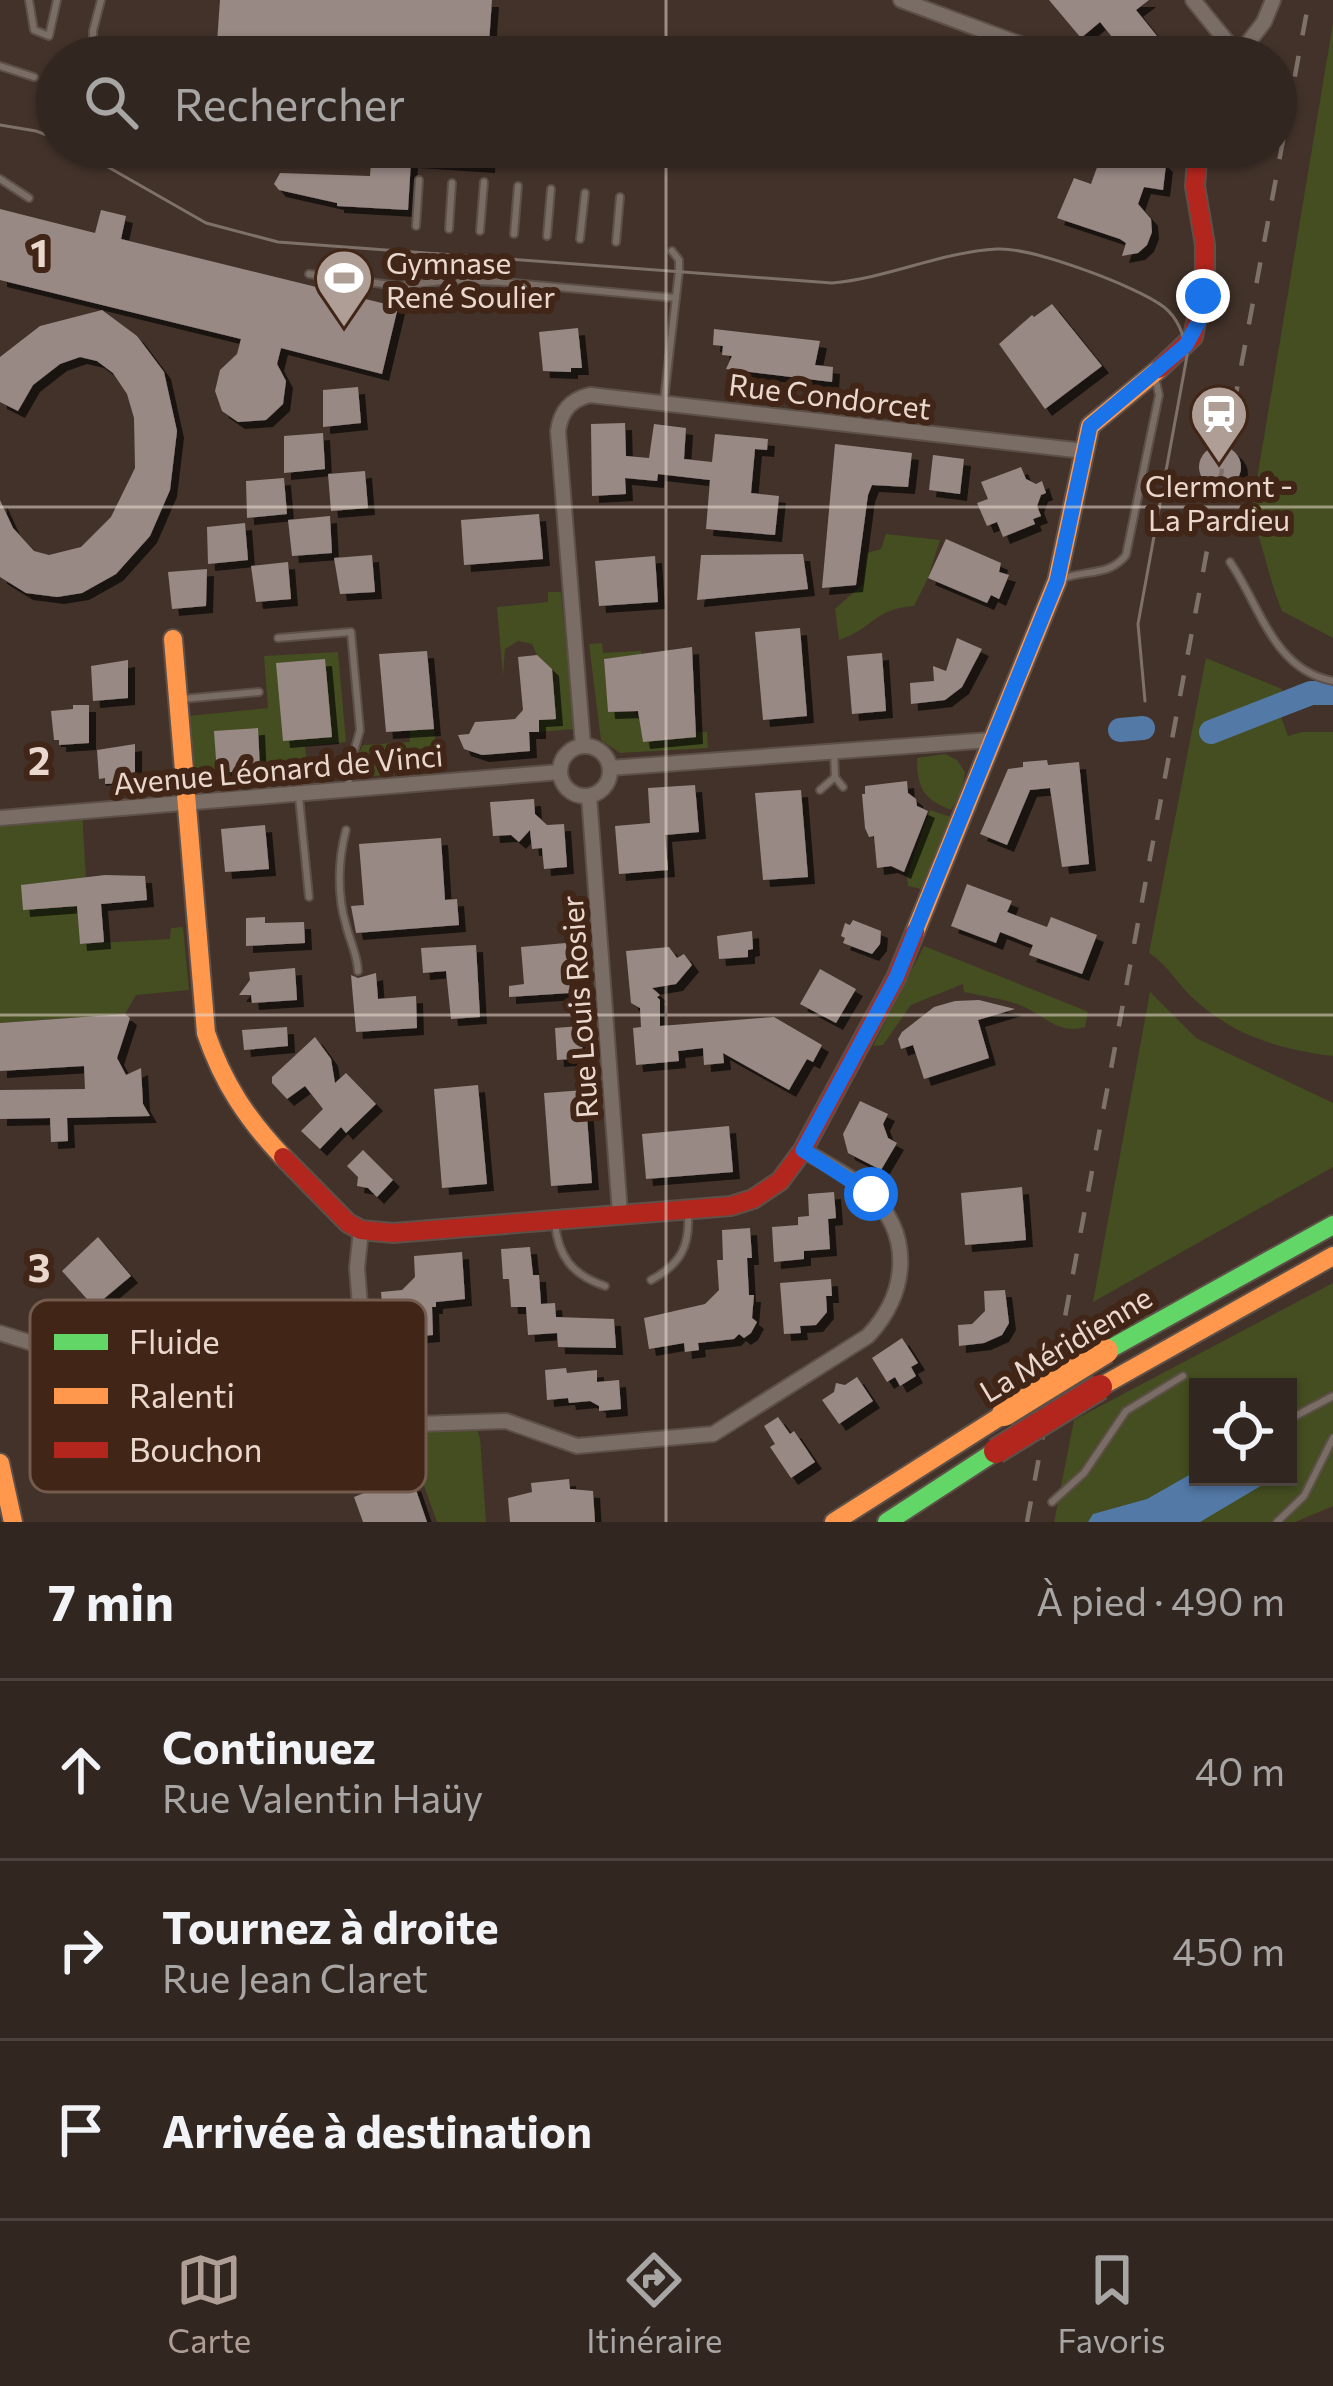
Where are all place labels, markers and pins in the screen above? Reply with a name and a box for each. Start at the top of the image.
place label: Gymnase René Soulier [386,243,555,314]
sports icon: Gymnase René Soulier [313,247,375,329]
station icon: Clermont - La Pardieu [1188,383,1250,465]
place label: Clermont - La Pardieu [1145,466,1293,537]

